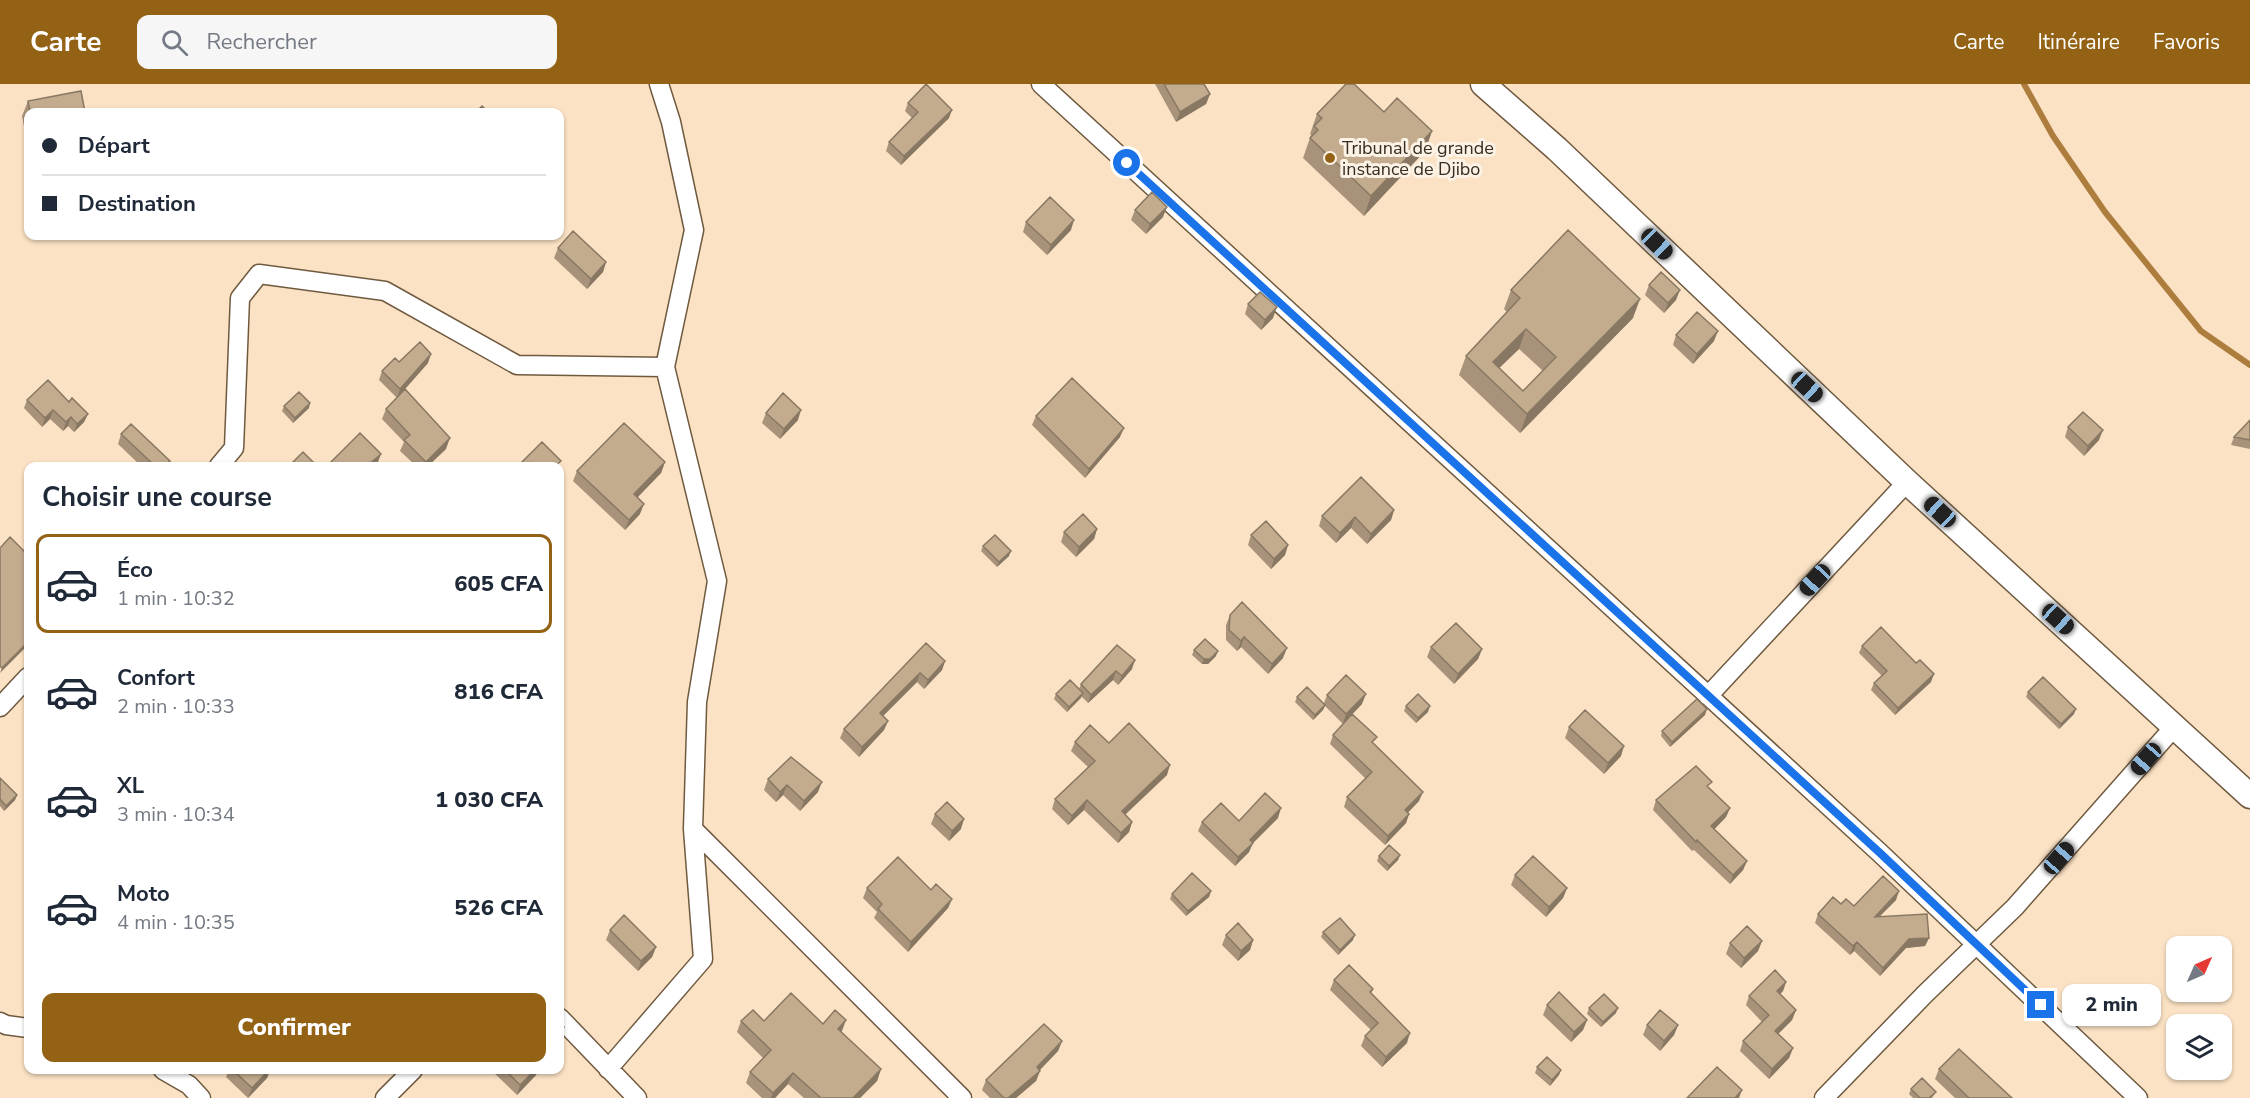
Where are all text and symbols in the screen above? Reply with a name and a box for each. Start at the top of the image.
search box [137,15,557,69]
text: Carte [30,23,101,61]
icon: search [158,26,191,59]
text: Rechercher [206,27,317,57]
text: Carte [1953,28,2004,56]
text: Itinéraire [2037,28,2120,56]
text: Favoris [2153,28,2220,56]
text: Départ [78,131,150,161]
place label: Tribunal de grande instance de Djibo [1342,136,1494,181]
route start [1113,149,1140,176]
marker: Tribunal de grande instance de Djibo [1323,151,1337,165]
text: Destination [78,189,196,219]
car [1638,225,1676,263]
car [1788,368,1826,406]
text: Choisir une course [42,479,272,516]
car [1921,493,1959,531]
text: Éco [117,555,153,585]
icon: car [45,557,99,611]
car [1796,561,1834,599]
text: 605 CFA [454,569,543,599]
text: 1 min · 10:32 [117,585,235,612]
car [2039,600,2077,638]
text: Confort [117,663,195,693]
icon: car [45,665,99,719]
text: 816 CFA [454,677,543,707]
text: 2 min · 10:33 [117,693,235,720]
car [2127,740,2165,778]
text: XL [117,771,144,801]
icon: car [45,773,99,827]
text: 1 030 CFA [435,785,543,815]
text: 3 min · 10:34 [117,801,235,828]
car [2040,839,2078,877]
text: Moto [117,879,170,909]
icon: car [45,881,99,935]
text: 526 CFA [454,893,543,923]
text: 4 min · 10:35 [117,909,235,936]
north arrow [2166,936,2232,1002]
map controls [2166,936,2232,1080]
callout: 2 min [2062,984,2161,1026]
route end [2027,991,2054,1018]
text: 2 min [2085,991,2138,1018]
button: Confirmer [42,993,546,1062]
button: layers [2166,1014,2232,1080]

